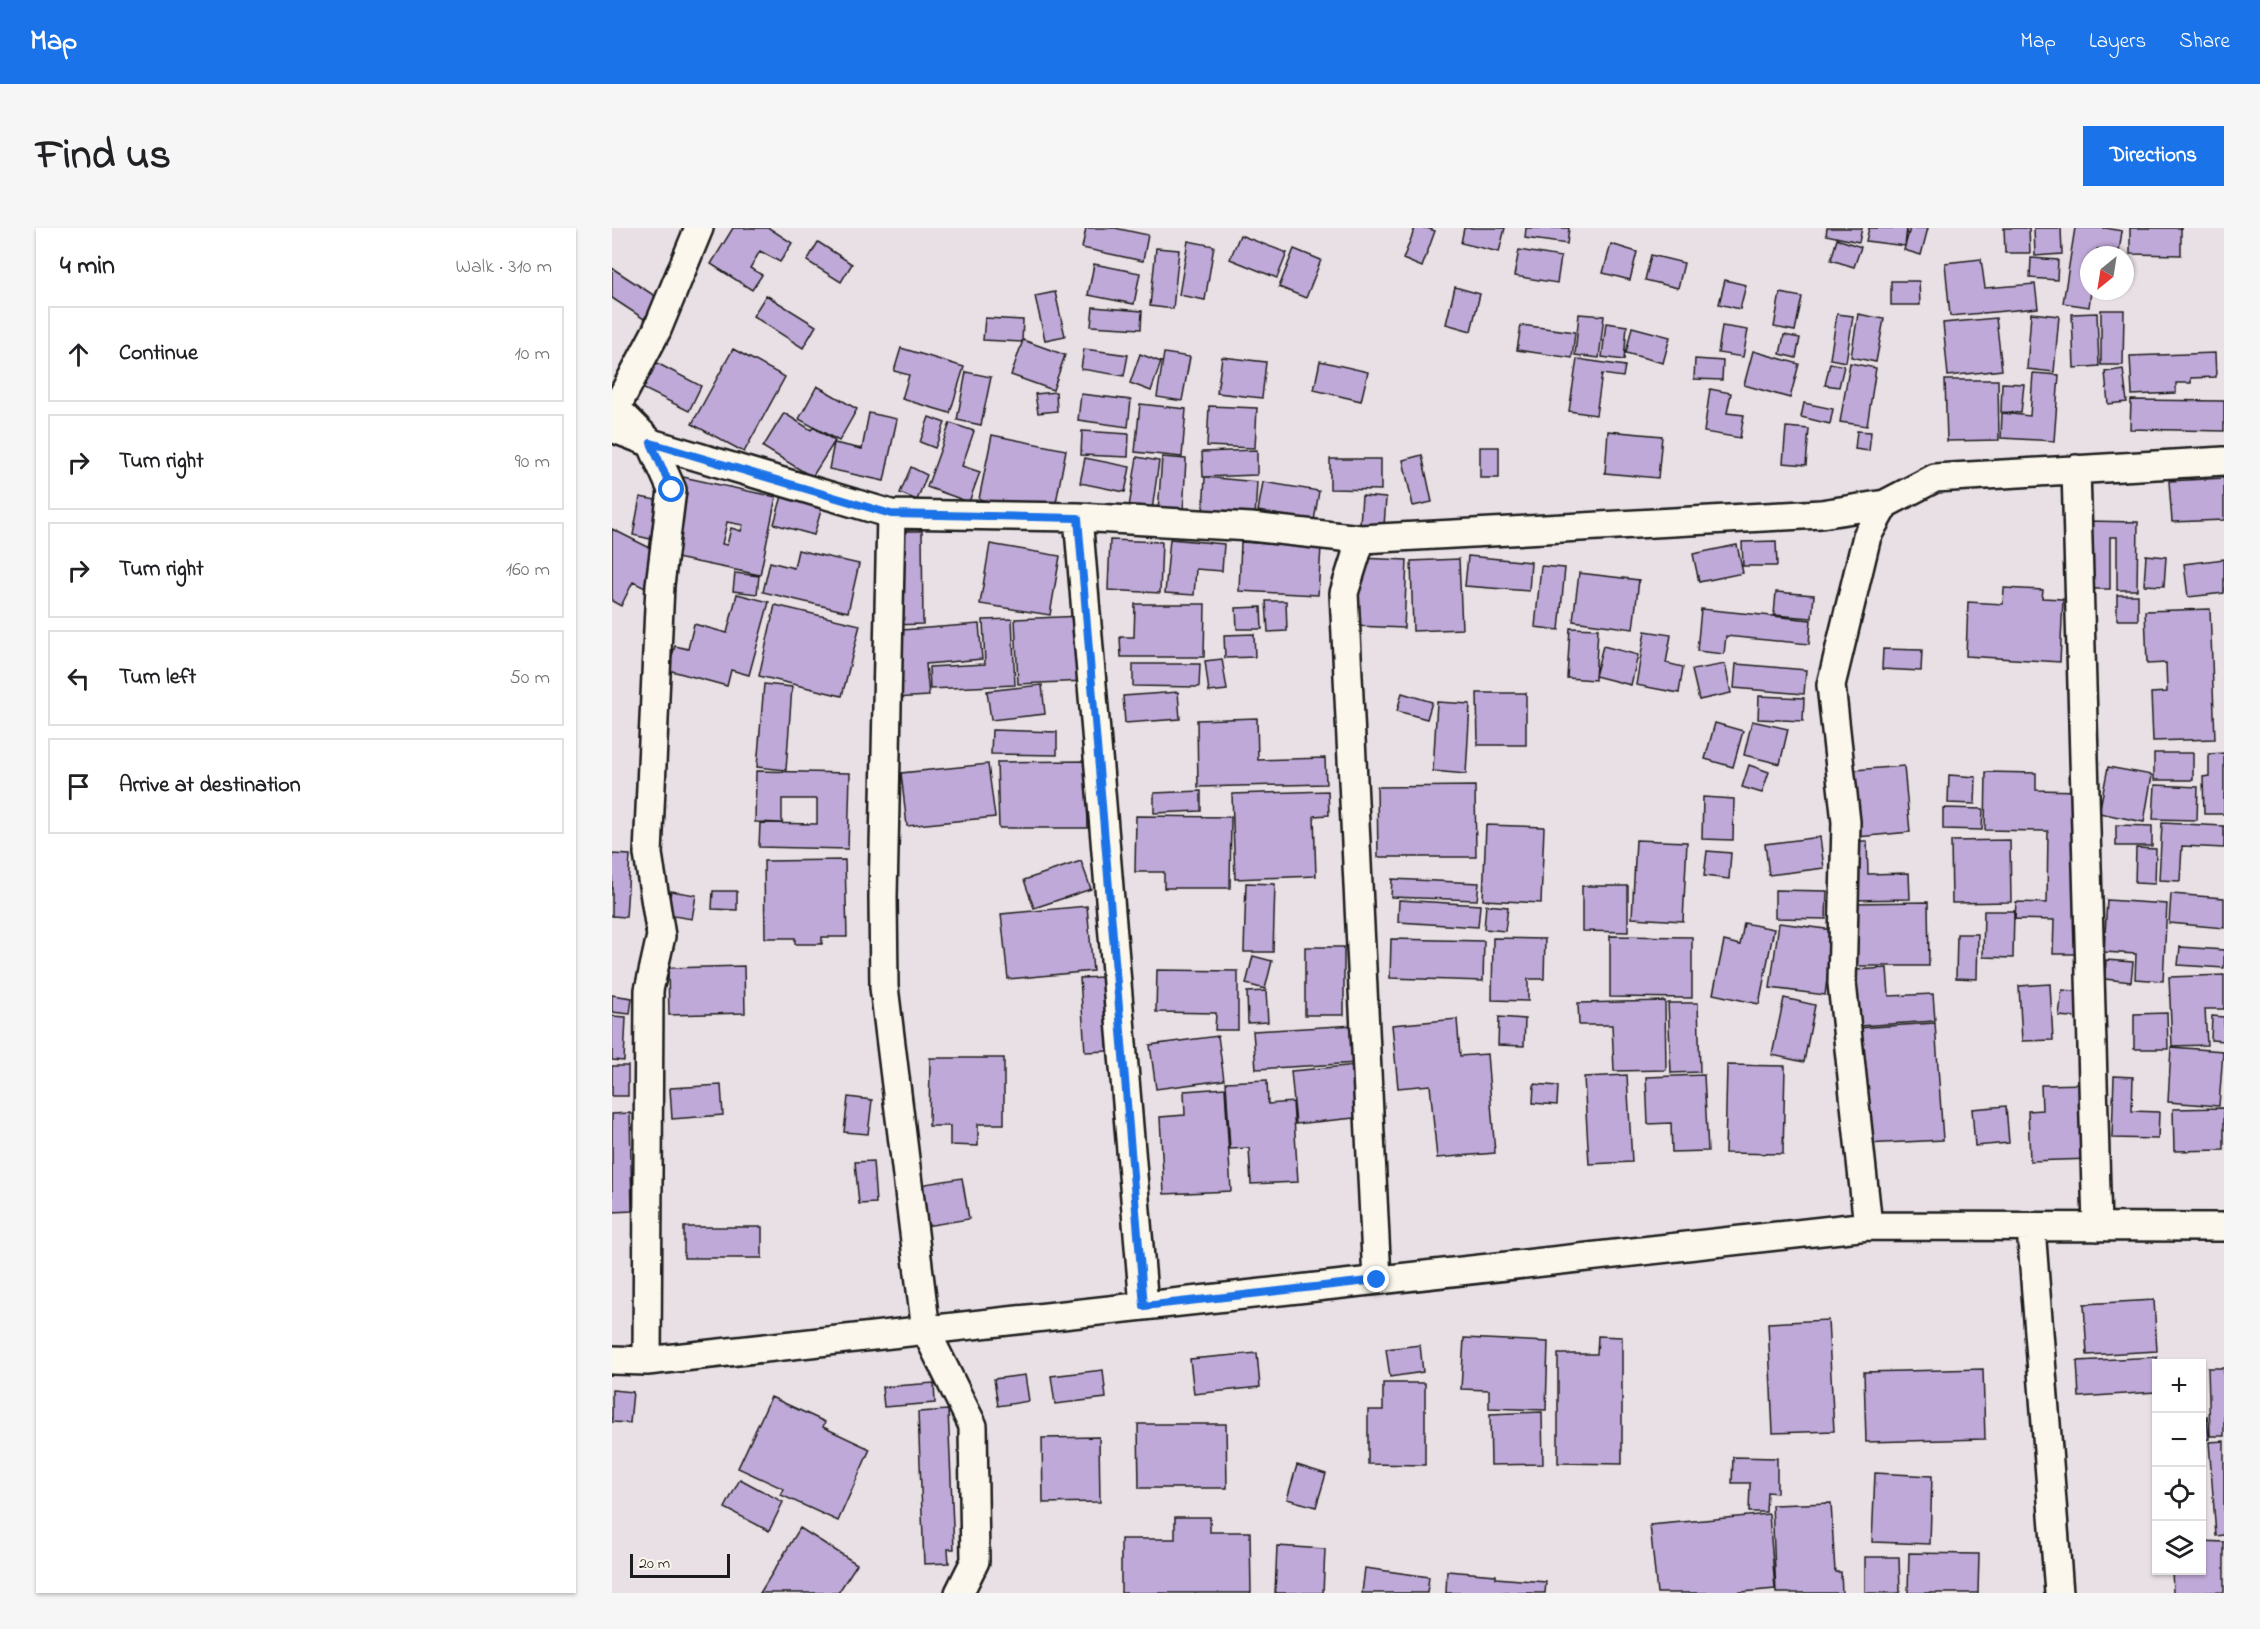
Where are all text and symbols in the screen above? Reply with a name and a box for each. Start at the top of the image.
text: Map [30,22,77,63]
text: Map [2020,27,2056,57]
text: Layers [2089,27,2146,57]
text: Share [2179,27,2230,57]
text: Find us [36,126,171,187]
button: Directions [2083,126,2224,186]
north arrow [2080,246,2134,300]
text: 4 min [60,248,115,286]
text: Walk · 310 m [456,253,552,282]
icon: ahead [62,338,95,371]
text: Continue [119,338,198,370]
text: 10 m [514,340,550,369]
icon: right [62,446,95,479]
text: Turn right [119,446,204,478]
text: 90 m [515,448,550,477]
route start [658,476,684,502]
icon: right [62,554,95,587]
text: Turn right [119,554,204,586]
text: 160 m [506,556,550,585]
icon: left [62,662,95,695]
text: Turn left [119,662,196,694]
text: 50 m [509,664,550,693]
icon: arrive [62,770,95,803]
text: Arrive at destination [119,770,301,802]
route end [1363,1266,1389,1292]
map controls [2152,1359,2206,1575]
button: + [2152,1359,2206,1413]
button: − [2152,1413,2206,1467]
button: locate [2152,1467,2206,1521]
button: layers [2152,1521,2206,1575]
scale bar [630,1551,730,1578]
text: 20 m [639,1552,670,1576]

